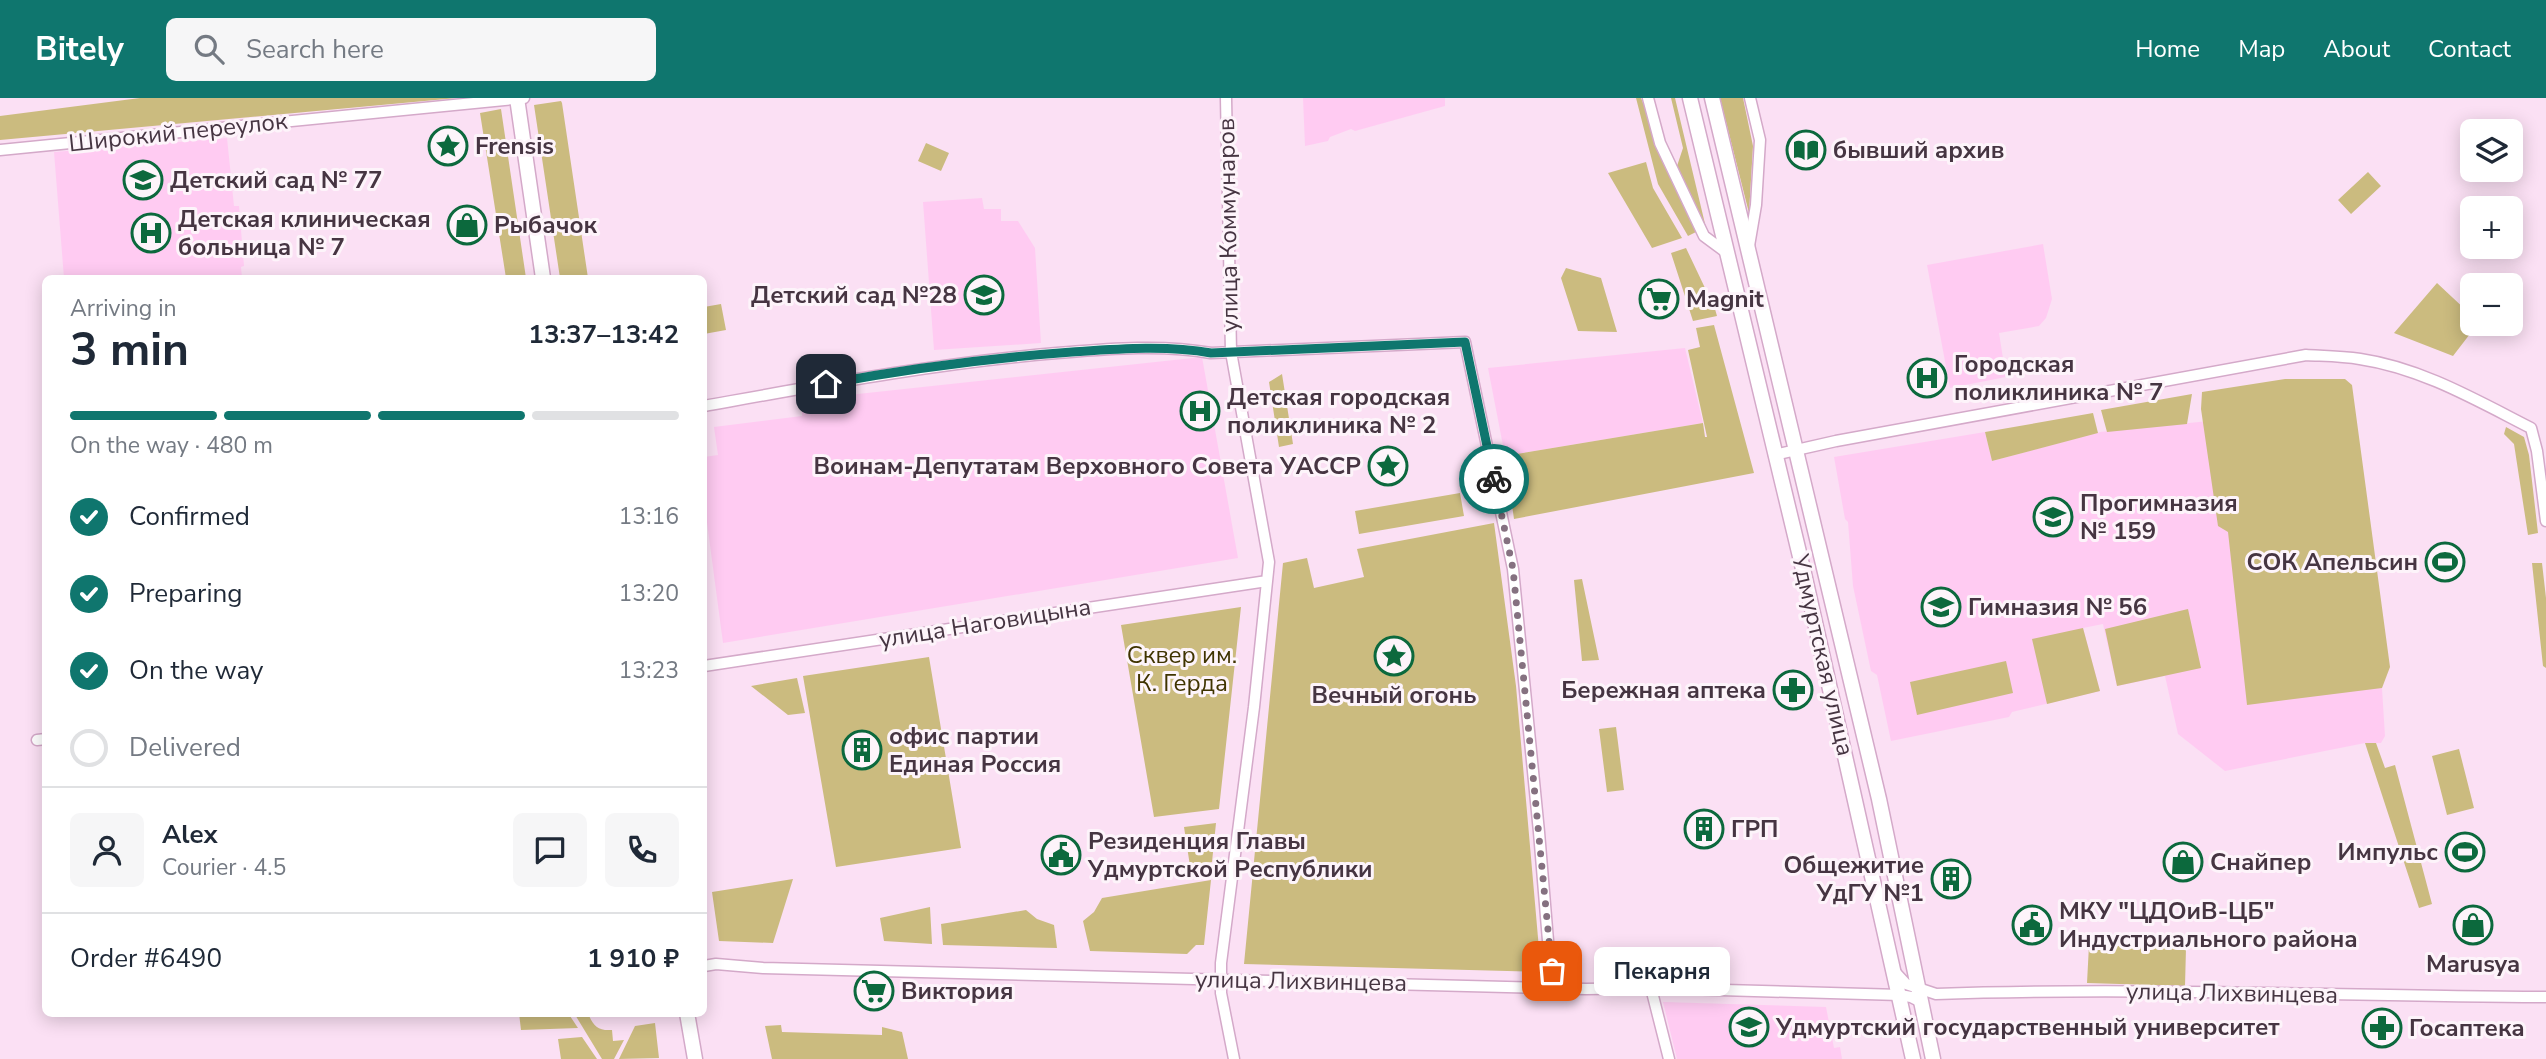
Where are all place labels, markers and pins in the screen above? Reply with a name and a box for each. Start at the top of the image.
place icon: Frensis [427,125,469,167]
library icon: бывший архив [1785,129,1827,171]
place label: Frensis [475,130,554,162]
place label: бывший архив [1833,134,2004,166]
school or university icon: Детский сад № 77 [122,159,164,201]
place label: Детский сад № 77 [170,164,383,196]
place label: Детская клиническая больница № 7 [178,203,431,263]
shop icon: Рыбачок [446,204,488,246]
place label: Рыбачок [494,209,598,241]
hospital icon: Детская клиническая больница № 7 [130,212,172,254]
school or university icon: Детский сад №28 [963,274,1005,316]
supermarket icon: Magnit [1638,278,1680,320]
place label: Детский сад №28 [751,279,957,311]
place label: Magnit [1686,283,1765,315]
place label: Городская поликлиника № 7 [1954,348,2163,408]
pin [796,354,856,414]
hospital icon: Городская поликлиника № 7 [1906,357,1948,399]
place label: Детская городская поликлиника № 2 [1227,381,1450,441]
hospital icon: Детская городская поликлиника № 2 [1179,390,1221,432]
place icon: Воинам-Депутатам Верховного Совета УАССР [1367,445,1409,487]
place label: Воинам-Депутатам Верховного Совета УАССР [814,450,1361,482]
place label: Прогимназия № 159 [2080,487,2238,547]
school or university icon: Прогимназия № 159 [2032,496,2074,538]
sports icon: СОК Апельсин [2424,541,2466,583]
place label: СОК Апельсин [2246,546,2418,578]
school or university icon: Гимназия № 56 [1920,586,1962,628]
place label: Гимназия № 56 [1968,591,2147,623]
place icon: Вечный огонь [1373,635,1415,677]
pharmacy icon: Бережная аптека [1772,669,1814,711]
place label: Бережная аптека [1561,674,1766,706]
place label: Вечный огонь [1312,679,1476,711]
place label: офис партии Единая Россия [889,720,1061,780]
building icon: офис партии Единая Россия [841,729,883,771]
building icon: ГРП [1683,808,1725,850]
place label: ГРП [1731,813,1778,845]
place label: Резиденция Главы Удмуртской Республики [1087,825,1373,885]
sports icon: Импульс [2444,831,2486,873]
public building icon: Резиденция Главы Удмуртской Республики [1040,834,1082,876]
place label: Импульс [2338,836,2438,868]
shop icon: Снайпер [2162,841,2204,883]
place label: Снайпер [2210,846,2311,878]
place label: Общежитие УдГУ №1 [1783,849,1924,909]
building icon: Общежитие УдГУ №1 [1930,858,1972,900]
place label: МКУ "ЦДОиВ-ЦБ" Индустриального района [2059,895,2358,955]
public building icon: МКУ "ЦДОиВ-ЦБ" Индустриального района [2011,904,2053,946]
shop icon: Marusya [2452,904,2494,946]
pin [1522,941,1582,1001]
callout: Пекарня [1594,946,1730,996]
place label: Marusya [2426,948,2520,980]
supermarket icon: Виктория [853,970,895,1012]
place label: Виктория [901,975,1014,1007]
school or university icon: Удмуртский государственный университет [1728,1006,1770,1048]
pharmacy icon: Госаптека [2361,1007,2403,1049]
place label: Удмуртский государственный университет [1775,1011,2280,1043]
place label: Госаптека [2409,1012,2525,1044]

